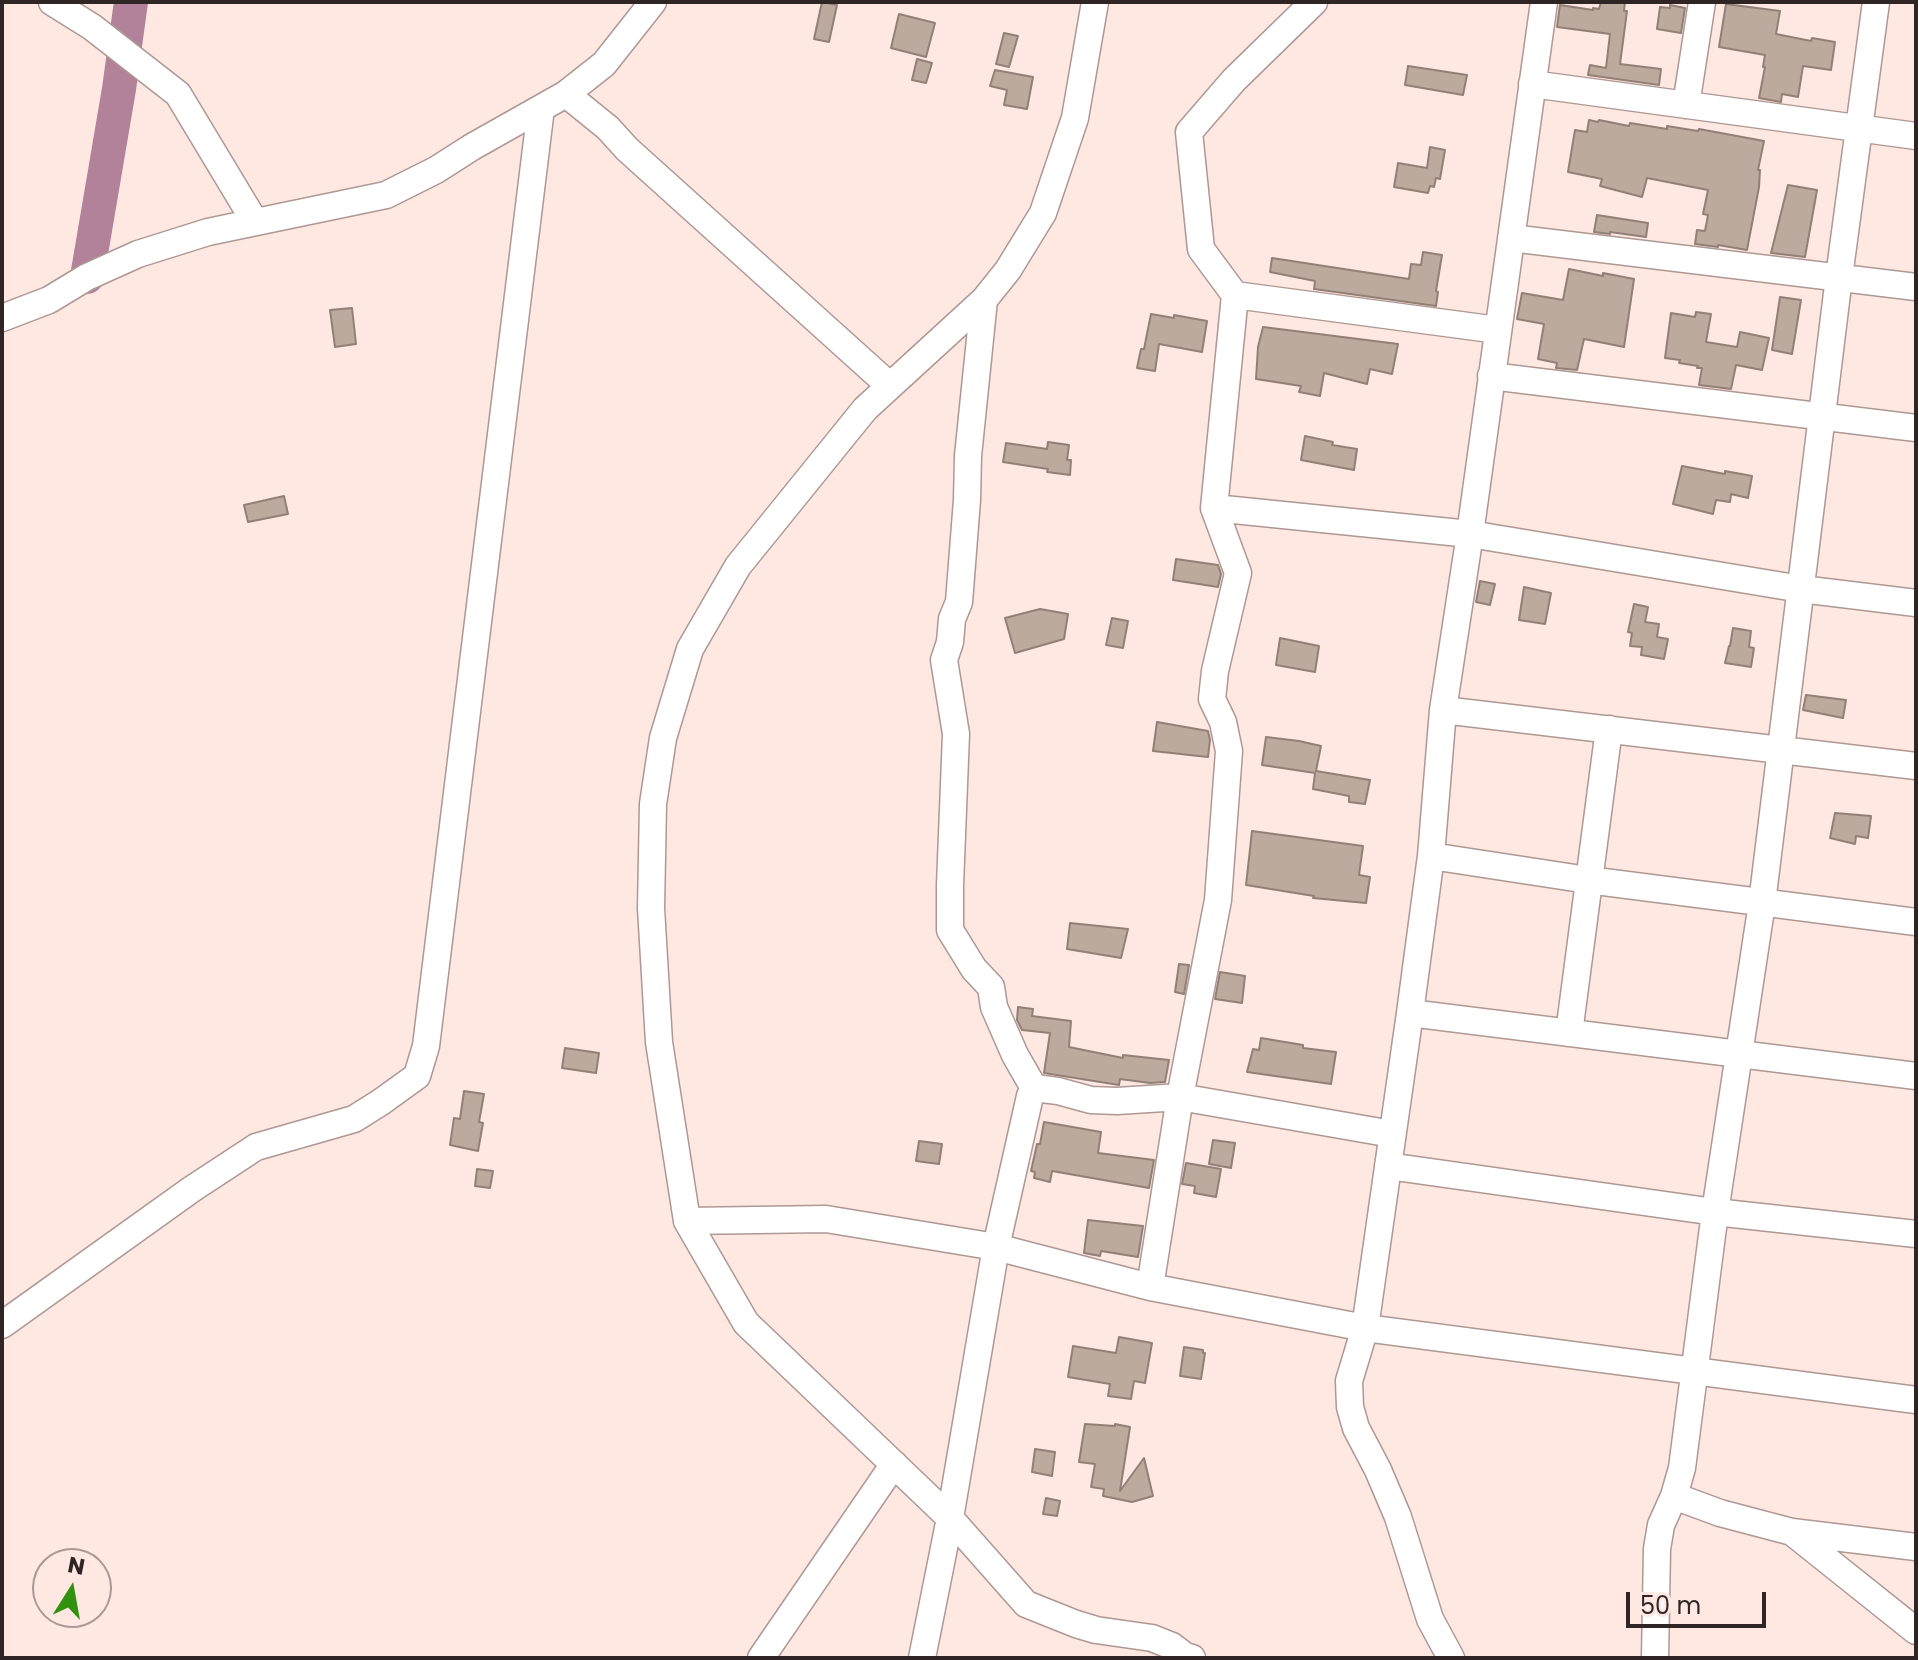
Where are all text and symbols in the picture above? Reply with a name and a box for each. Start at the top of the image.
north arrow [32,1548,112,1628]
text: N [65,1549,87,1583]
scale bar [1630,1576,1770,1626]
text: 50 m [1640,1589,1701,1622]

